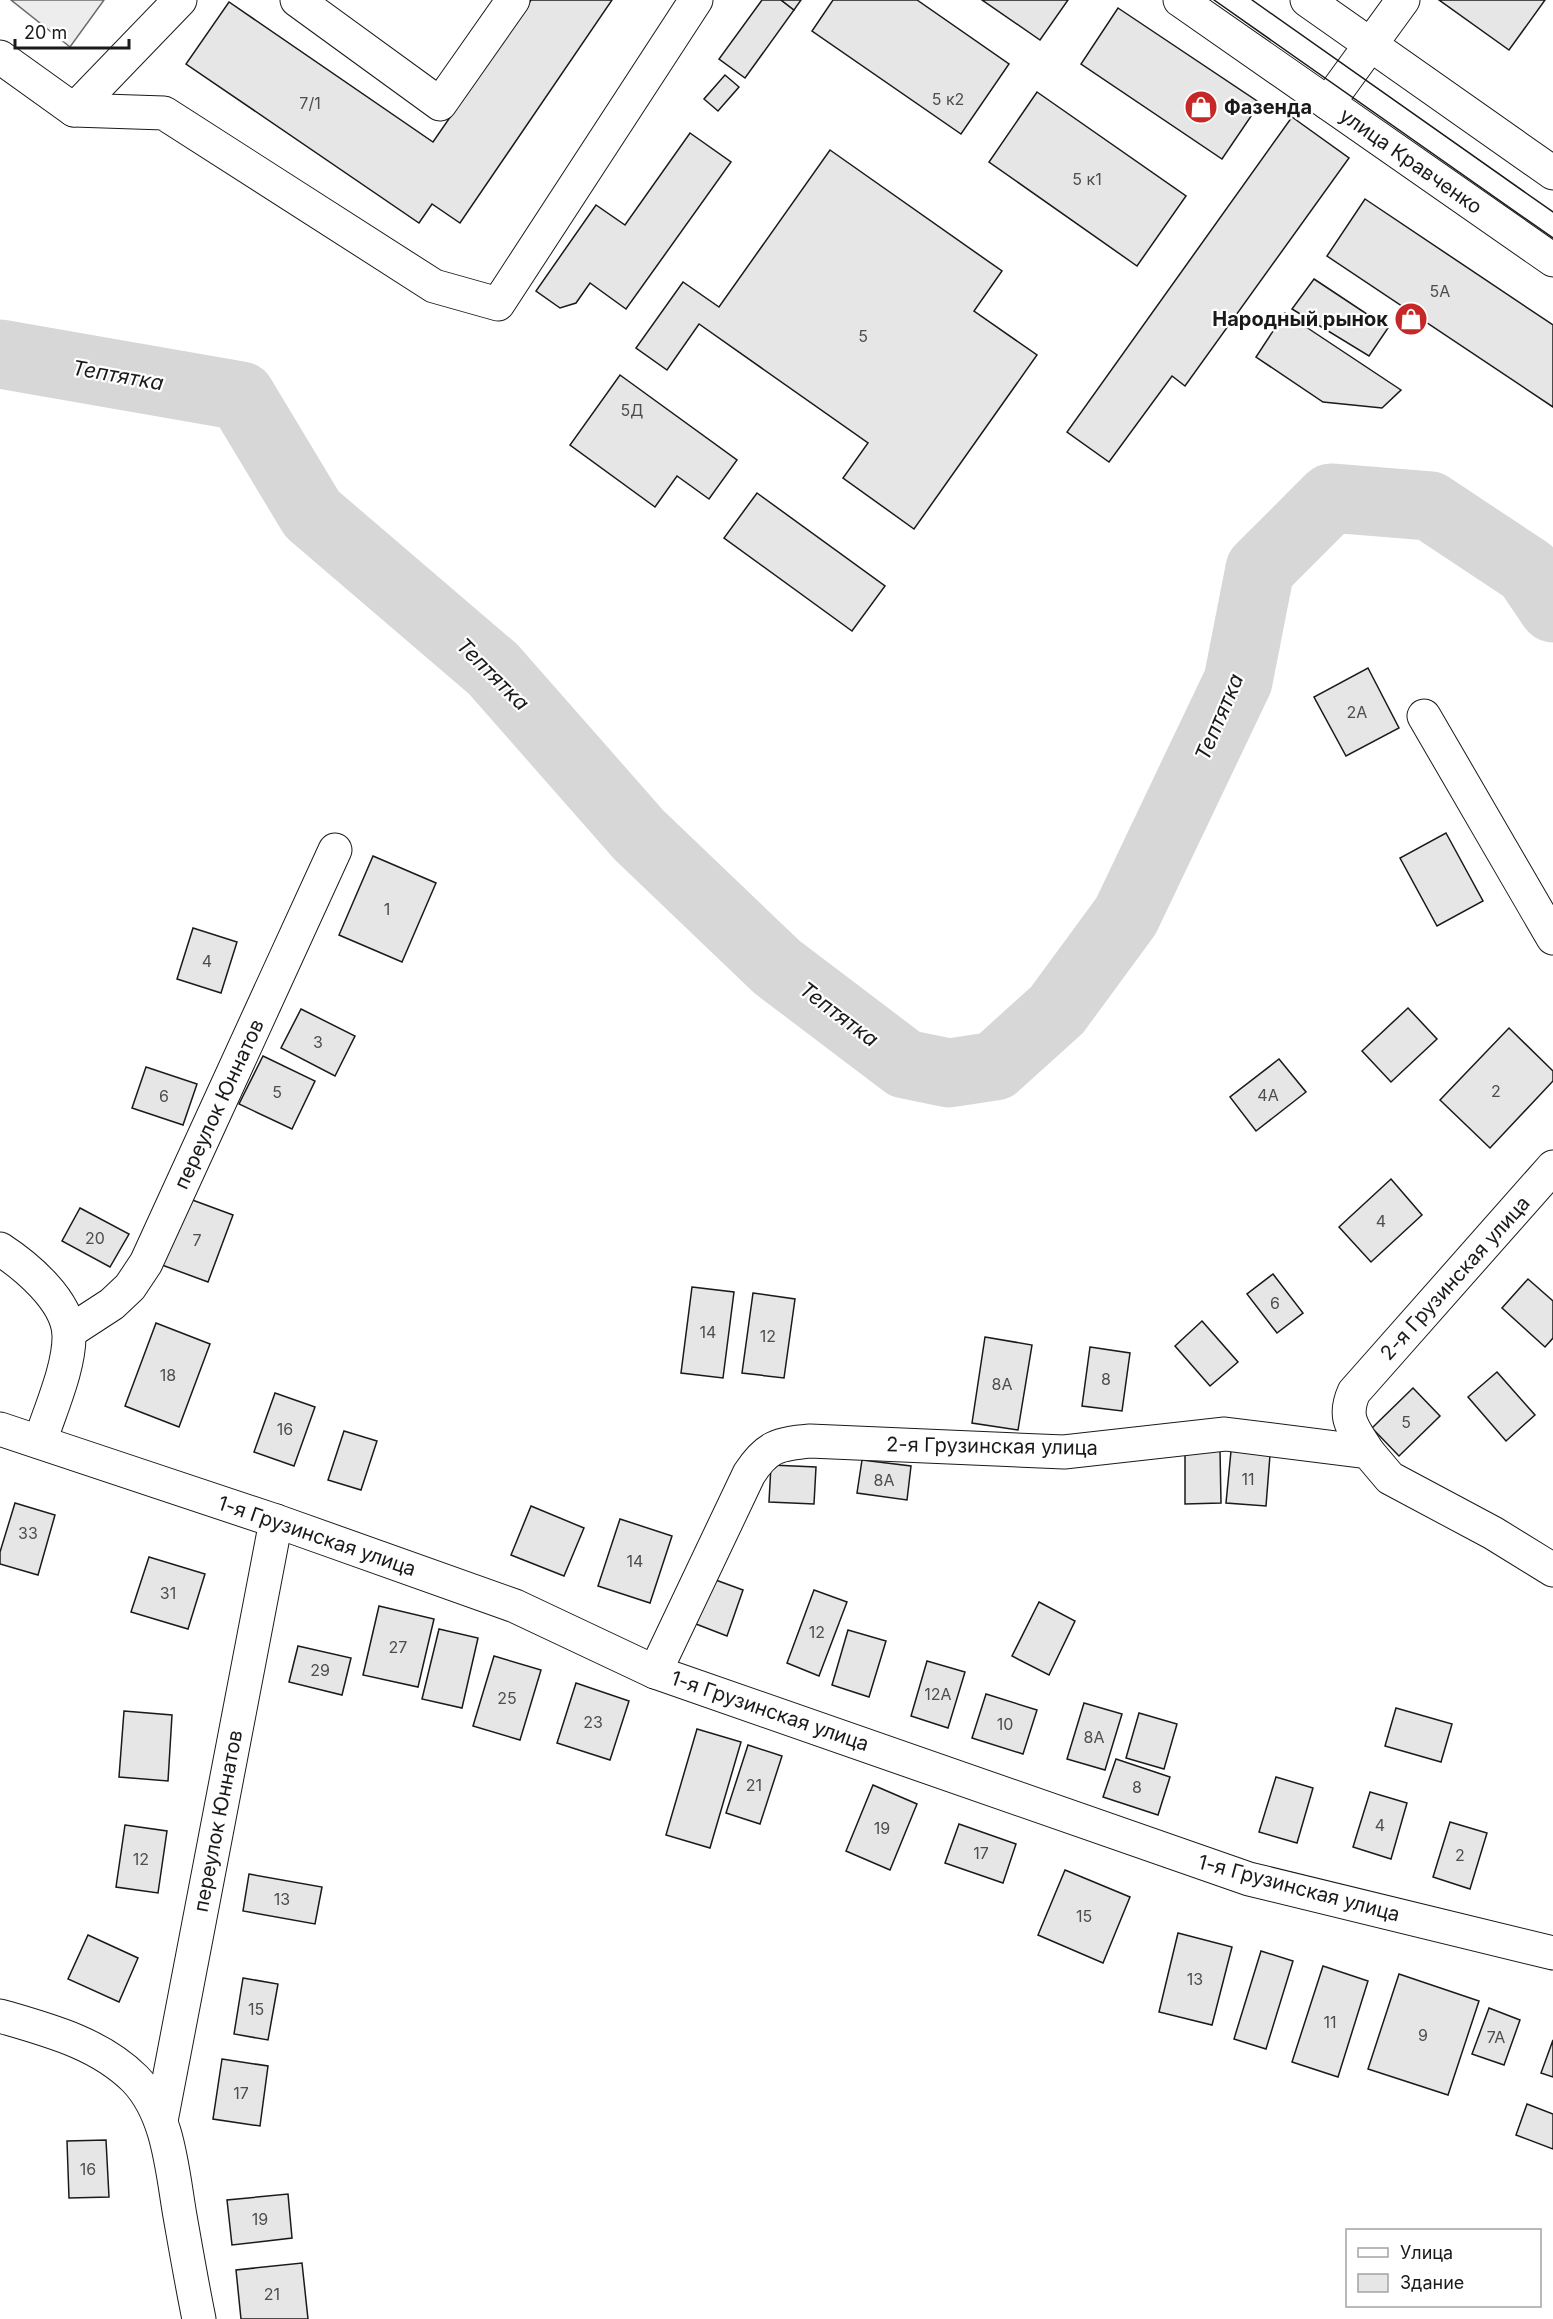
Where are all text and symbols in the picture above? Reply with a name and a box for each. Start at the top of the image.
scale bar [15,12,129,50]
text: 20 m [24,22,67,43]
house number: 5 к2 [932,89,964,109]
shop icon: Фазенда [1183,89,1219,125]
house number: 7/1 [299,93,321,113]
place label: Фазенда [1224,95,1312,119]
street label: улица Кравченко [1335,103,1487,219]
house number: 5 к1 [1072,169,1102,189]
house number: 5А [1430,281,1450,301]
shop icon: Народный рынок [1393,301,1429,337]
place label: Народный рынок [1212,307,1388,331]
house number: 5 [858,326,868,346]
water label: Тептятка [70,355,166,395]
house number: 5Д [621,400,643,420]
water label: Тептятка [452,633,534,715]
water label: Тептятка [1189,670,1249,764]
house number: 2А [1347,702,1367,722]
house number: 1 [384,899,390,919]
house number: 4 [202,951,212,971]
water label: Тептятка [795,976,883,1052]
street label: переулок Юннатов [169,1015,269,1193]
house number: 3 [313,1032,323,1052]
house number: 2 [1491,1081,1501,1101]
house number: 5 [272,1082,282,1102]
house number: 4А [1257,1085,1279,1105]
house number: 6 [159,1086,169,1106]
street label: 2-я Грузинская улица [1375,1191,1535,1365]
house number: 4 [1376,1211,1386,1231]
house number: 20 [85,1228,105,1248]
house number: 7 [192,1230,202,1250]
house number: 6 [1270,1293,1280,1313]
house number: 14 [700,1322,716,1342]
house number: 12 [760,1326,776,1346]
house number: 18 [160,1365,176,1385]
house number: 8 [1101,1369,1111,1389]
house number: 8А [992,1374,1012,1394]
house number: 5 [1401,1412,1411,1432]
house number: 16 [277,1419,293,1439]
street label: 2-я Грузинская улица [886,1432,1098,1460]
house number: 11 [1241,1469,1255,1489]
house number: 8А [874,1470,894,1490]
street label: 1-я Грузинская улица [215,1491,419,1581]
house number: 33 [18,1523,38,1543]
house number: 14 [627,1551,643,1571]
house number: 31 [160,1583,176,1603]
house number: 12 [809,1622,825,1642]
house number: 27 [389,1637,407,1657]
house number: 29 [310,1660,330,1680]
street label: 1-я Грузинская улица [668,1666,872,1756]
house number: 12А [924,1684,952,1704]
house number: 25 [497,1688,517,1708]
house number: 23 [583,1712,603,1732]
house number: 10 [997,1714,1013,1734]
house number: 8А [1084,1727,1104,1747]
street label: переулок Юннатов [189,1728,247,1914]
house number: 21 [746,1775,762,1795]
house number: 8 [1132,1777,1142,1797]
house number: 4 [1375,1815,1385,1835]
house number: 19 [874,1818,890,1838]
house number: 17 [973,1843,989,1863]
house number: 2 [1455,1845,1465,1865]
house number: 12 [133,1849,149,1869]
street label: 1-я Грузинская улица [1196,1850,1402,1926]
house number: 13 [274,1889,290,1909]
house number: 15 [1076,1906,1092,1926]
house number: 13 [1187,1969,1203,1989]
house number: 15 [248,1999,264,2019]
house number: 11 [1323,2012,1337,2032]
house number: 9 [1418,2025,1428,2045]
house number: 7А [1487,2027,1505,2047]
house number: 17 [233,2083,249,2103]
house number: 16 [80,2159,96,2179]
house number: 19 [252,2209,268,2229]
legend [1346,2229,1541,2307]
text: Улица [1400,2242,1453,2263]
text: Здание [1400,2272,1464,2293]
house number: 21 [264,2284,280,2304]

